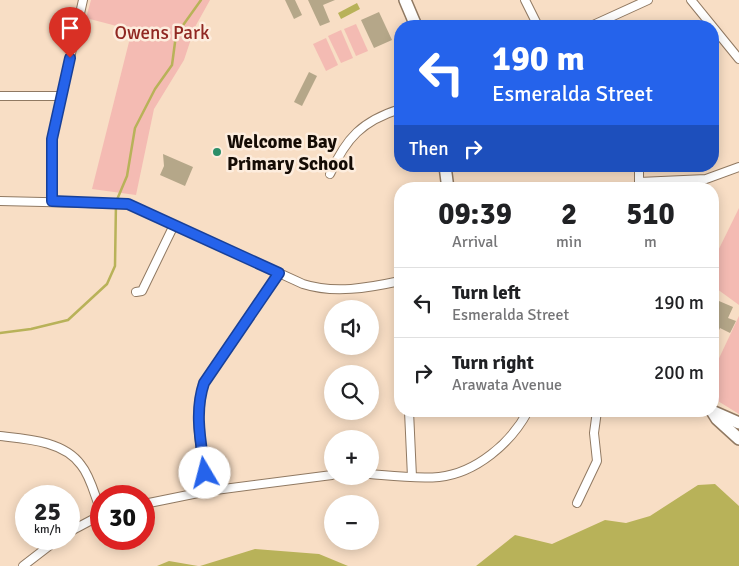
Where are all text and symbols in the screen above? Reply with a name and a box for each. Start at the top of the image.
pin [49,7,91,58]
icon: arrive [56,14,84,42]
park label: Owens Park [115,21,210,45]
text: 190 m [492,37,585,80]
icon: left [409,40,474,105]
text: Esmeralda Street [492,80,653,107]
place label: Welcome Bay Primary School [227,130,354,176]
icon: right [459,135,487,163]
text: Then [409,137,449,161]
marker: Welcome Bay Primary School [211,146,223,158]
text: 09:39 [438,196,512,233]
text: 2 [561,196,577,233]
text: 510 [626,196,675,233]
text: Arrival [452,232,498,252]
text: min [556,232,582,252]
text: m [644,232,657,252]
text: Turn left [452,281,521,305]
icon: left [409,289,437,317]
text: 190 m [654,291,704,315]
map controls [324,300,379,550]
button: sound [324,300,379,355]
text: Esmeralda Street [452,305,569,325]
text: Turn right [452,351,534,375]
icon: right [409,359,437,387]
text: 200 m [654,361,704,385]
button: search [324,365,379,420]
text: Arawata Avenue [452,375,562,395]
button: + [324,430,379,485]
position arrow [178,446,230,498]
speed limit sign: 30 [90,485,155,550]
button: − [324,495,379,550]
text: 25 [34,496,61,527]
text: km/h [34,522,61,537]

